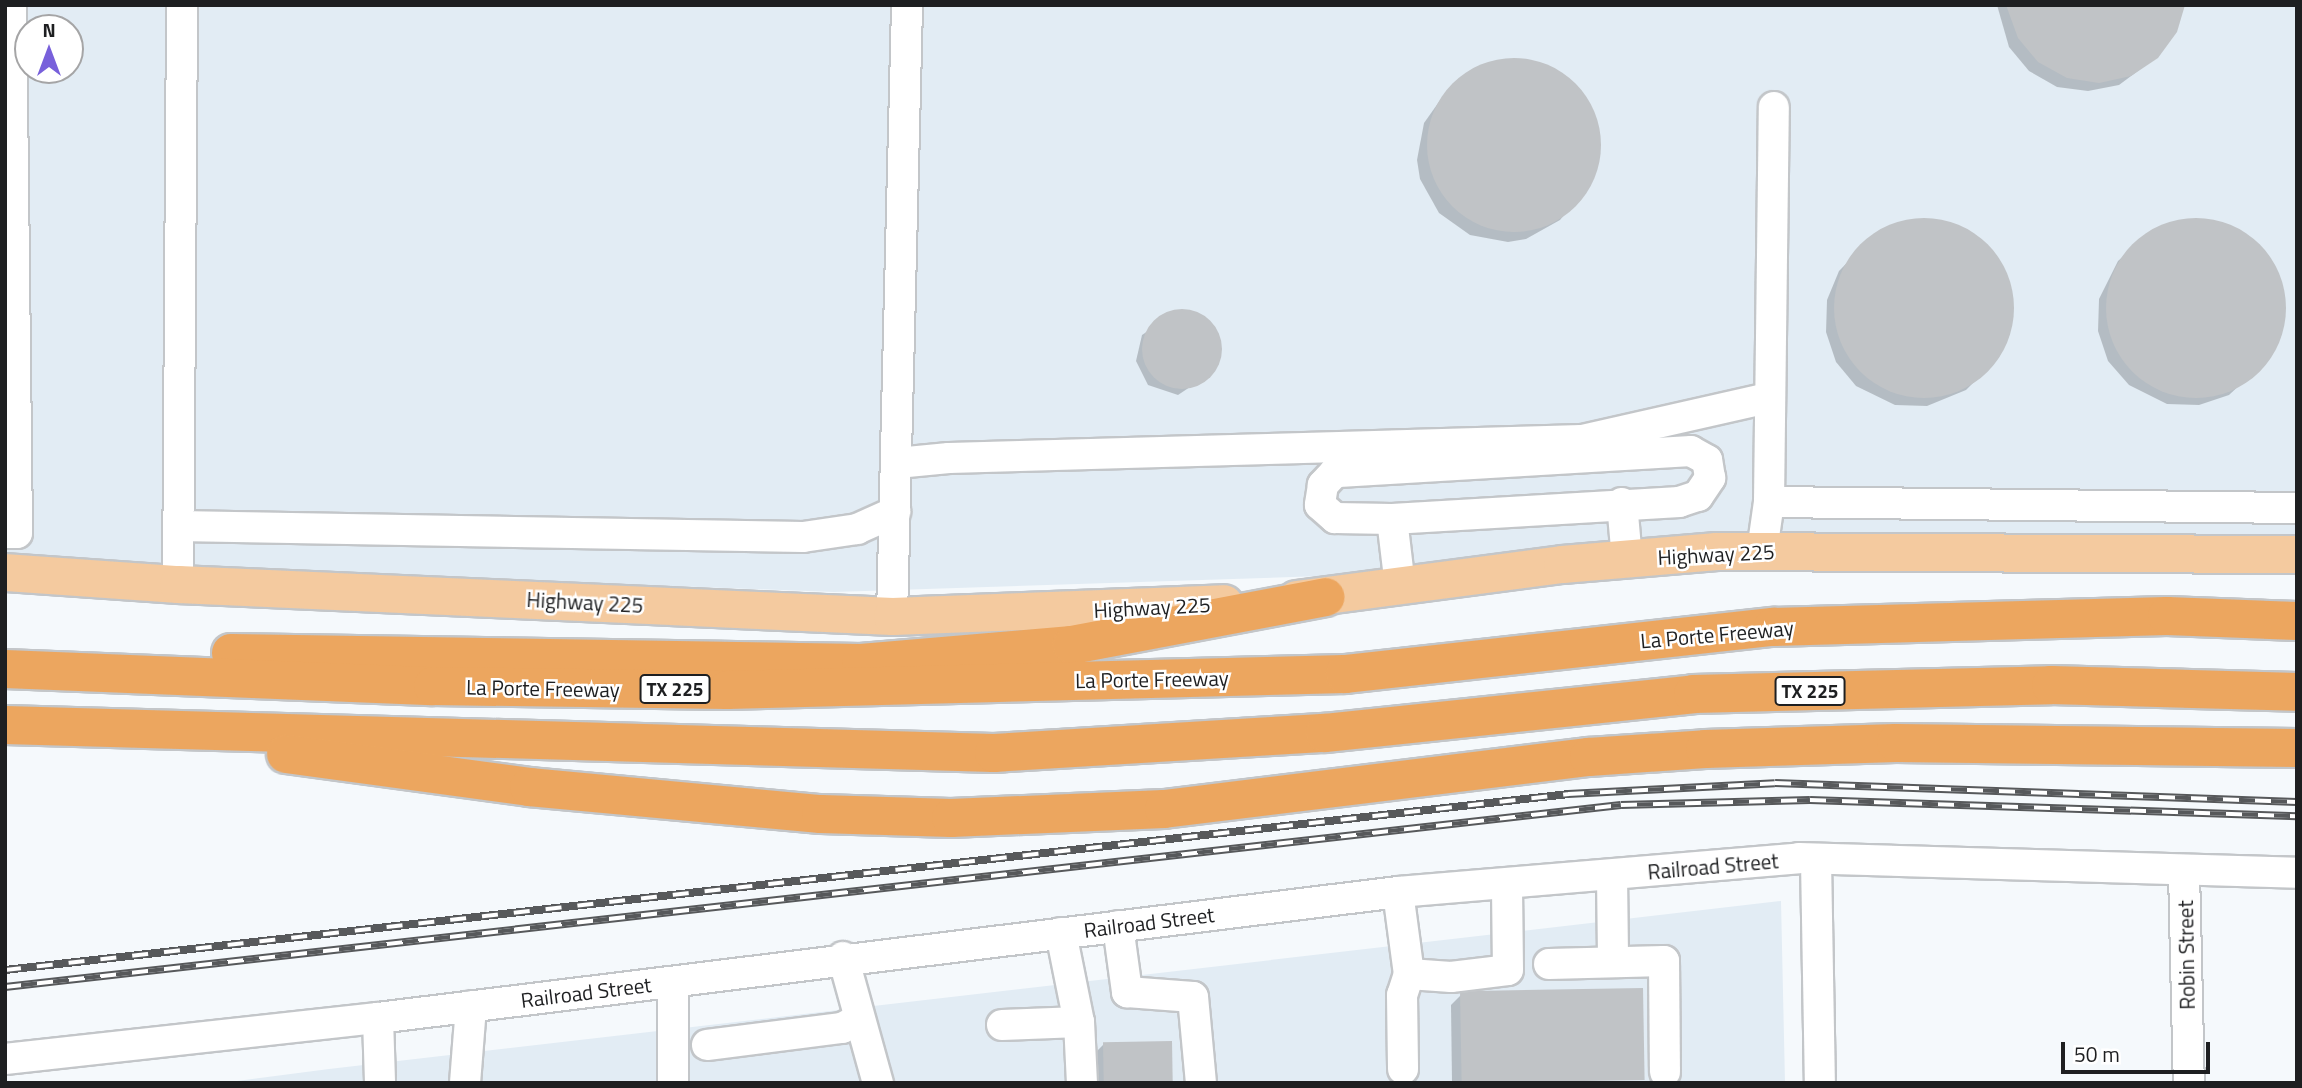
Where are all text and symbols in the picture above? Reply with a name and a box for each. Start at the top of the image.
north arrow [14,14,84,84]
text: N [42,15,56,44]
street label: Highway 225 [1657,538,1775,570]
street label: Highway 225 [526,586,644,618]
street label: Highway 225 [1093,591,1211,623]
street label: La Porte Freeway [1639,615,1795,653]
street label: La Porte Freeway [1075,665,1229,693]
street label: La Porte Freeway [466,674,620,702]
road number: TX 225 [638,674,712,704]
road number: TX 225 [1773,676,1847,706]
street label: Railroad Street [1646,848,1780,884]
street label: Robin Street [2172,900,2200,1010]
street label: Railroad Street [1082,901,1216,943]
street label: Railroad Street [519,971,653,1013]
scale bar [2064,1028,2213,1072]
text: 50 m [2074,1038,2120,1070]

